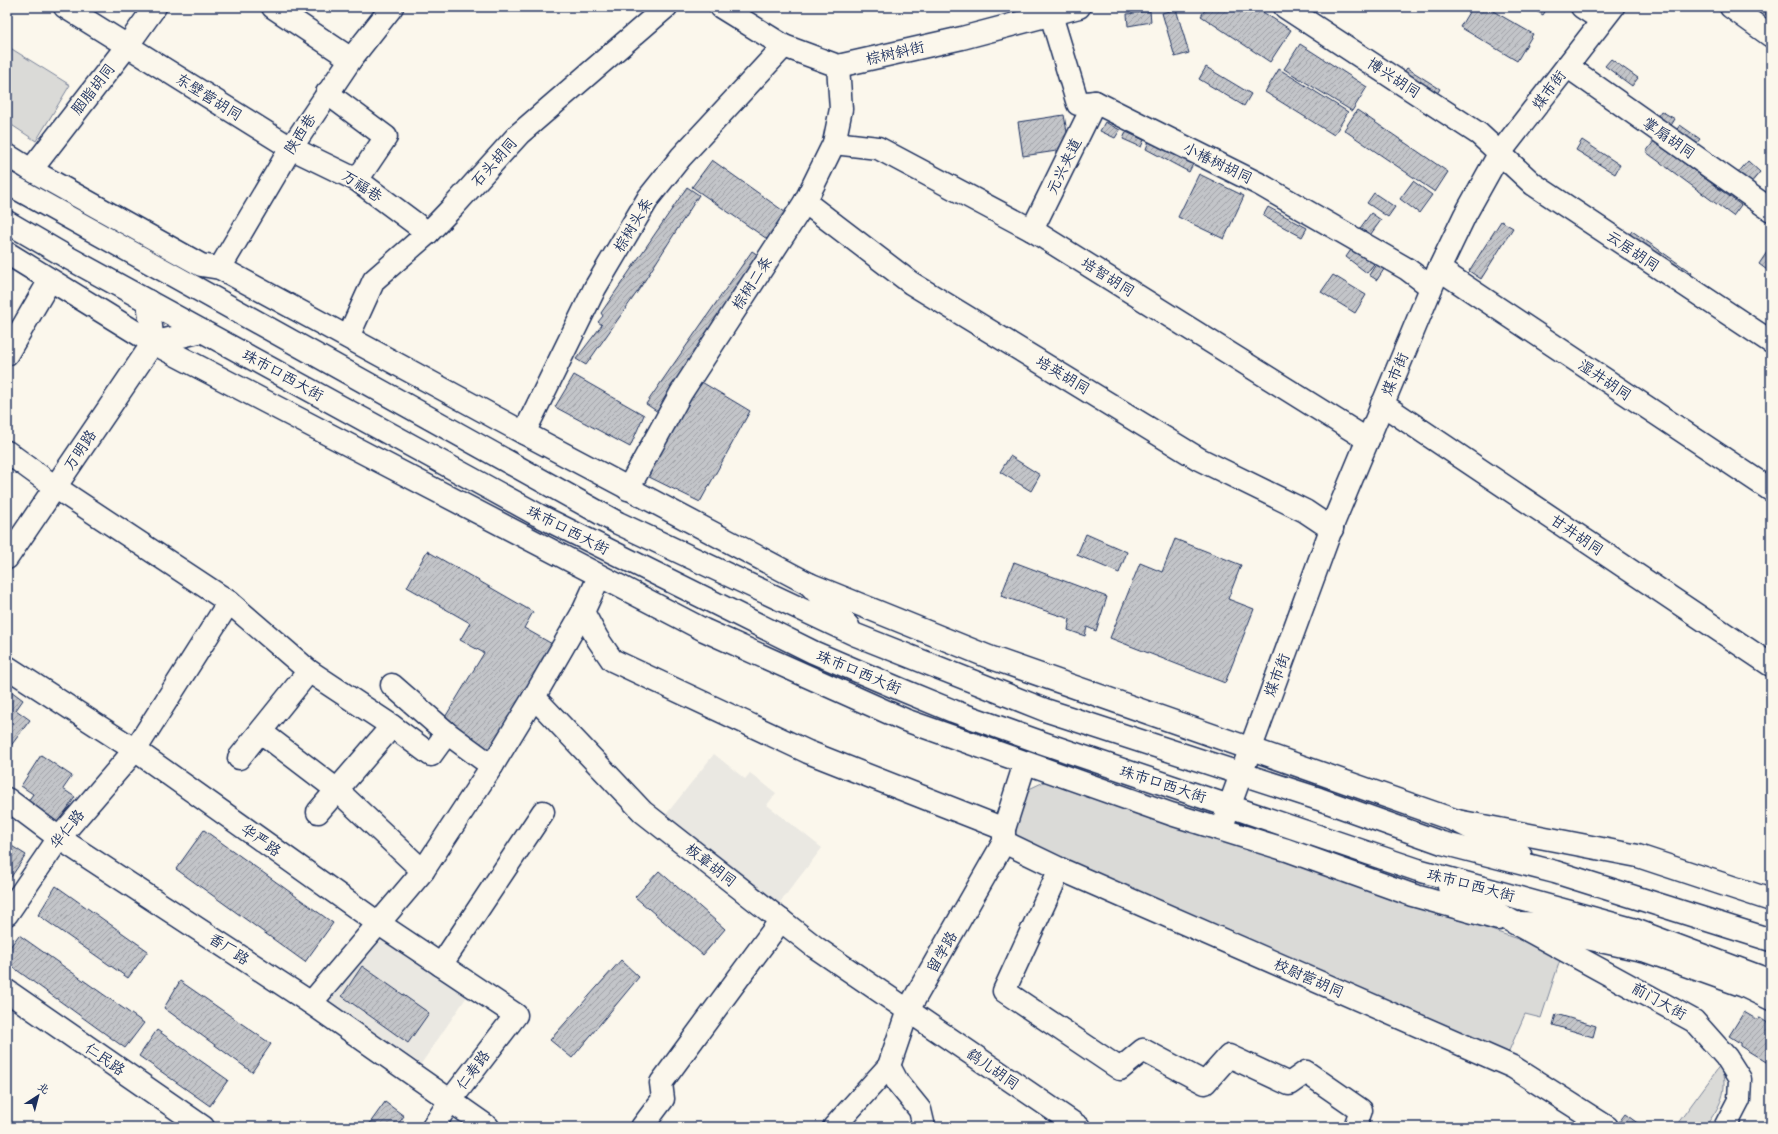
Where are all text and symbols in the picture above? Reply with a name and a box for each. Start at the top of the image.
street label: 棕树斜街 [863,34,927,72]
street label: 博兴胡同 [1362,51,1426,105]
street label: 胭脂胡同 [64,57,122,121]
street label: 煤市街 [1525,64,1573,116]
street label: 东壁营胡同 [170,66,248,128]
street label: 陕西巷 [277,108,323,160]
street label: 掌扇胡同 [1637,110,1701,166]
street label: 石头胡同 [464,131,524,193]
street label: 元兴夹道 [1039,133,1089,199]
street label: 小椿树胡同 [1179,135,1257,191]
street label: 万福巷 [336,163,388,209]
street label: 棕树头条 [606,193,660,257]
street label: 云居胡同 [1601,223,1665,279]
street label: 培智胡同 [1076,250,1140,304]
street label: 棕树二条 [725,251,779,315]
street label: 珠市口西大街 [237,342,329,408]
street label: 培英胡同 [1031,348,1095,402]
street label: 煤市街 [1374,348,1416,400]
street label: 湿井胡同 [1573,352,1637,408]
street label: 万明路 [57,424,103,476]
street label: 珠市口西大街 [522,498,614,562]
street label: 甘井胡同 [1545,507,1609,563]
street label: 珠市口西大街 [812,642,906,702]
street label: 煤市街 [1257,649,1297,701]
street label: 珠市口西大街 [1116,758,1210,810]
street label: 华仁路 [43,803,91,855]
street label: 华严路 [235,816,287,864]
street label: 板章胡同 [679,836,743,894]
street label: 珠市口西大街 [1424,861,1518,909]
street label: 香厂路 [203,926,255,972]
street label: 留学路 [919,926,965,978]
street label: 校尉营胡同 [1269,951,1349,1005]
street label: 前门大街 [1626,975,1692,1027]
street label: 仁民路 [79,1035,131,1083]
street label: 鹞儿胡同 [961,1041,1025,1097]
street label: 仁寿路 [449,1044,497,1096]
north arrow [18,1076,58,1116]
text: 北 [34,1077,54,1099]

